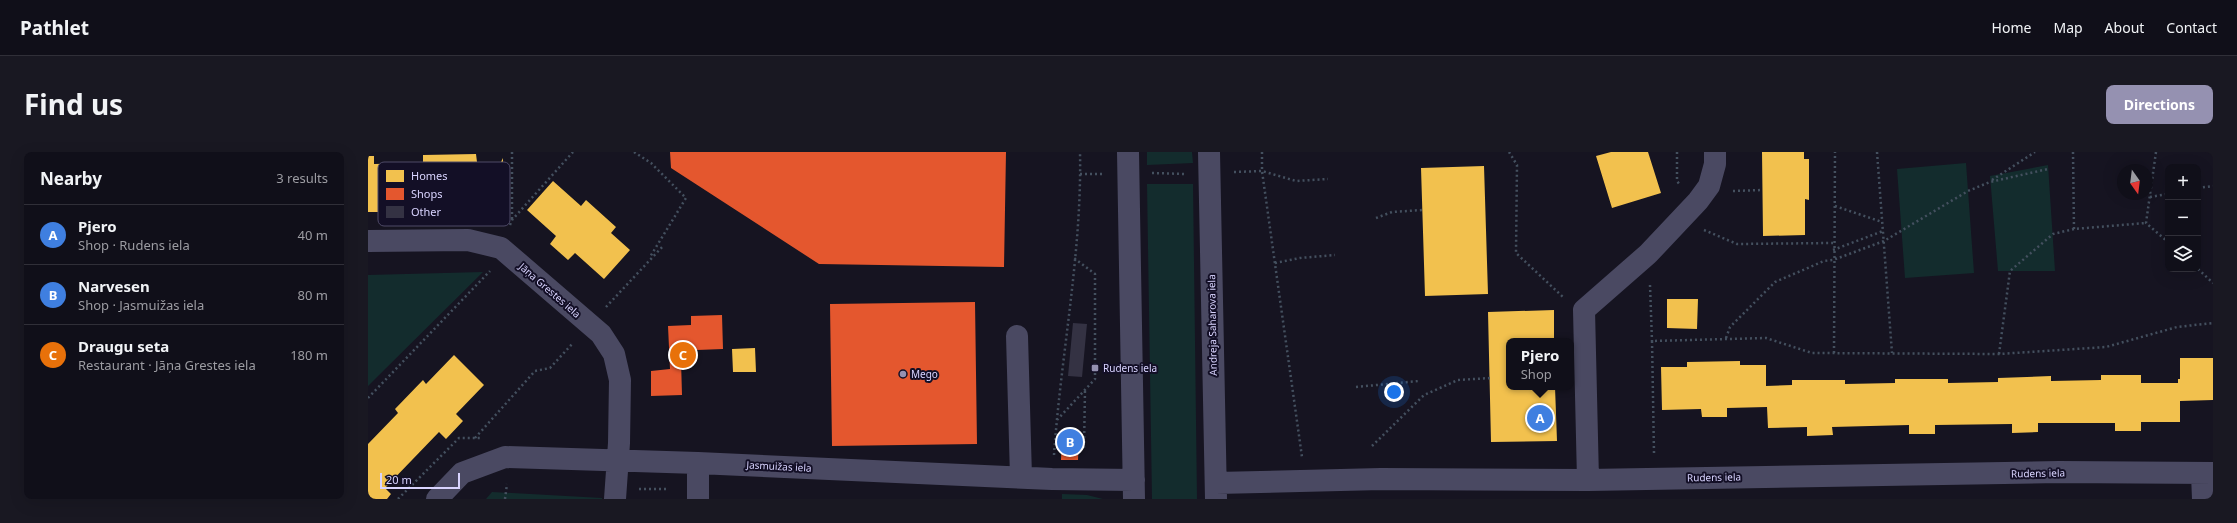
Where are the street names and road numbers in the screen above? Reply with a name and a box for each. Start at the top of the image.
street label: Jāņa Grestes iela [515,259,584,321]
street label: Andreja Saharova iela [1204,274,1220,376]
street label: Jasmuižas iela [745,457,812,475]
street label: Rudens iela [2011,466,2065,480]
street label: Rudens iela [1687,470,1741,484]

